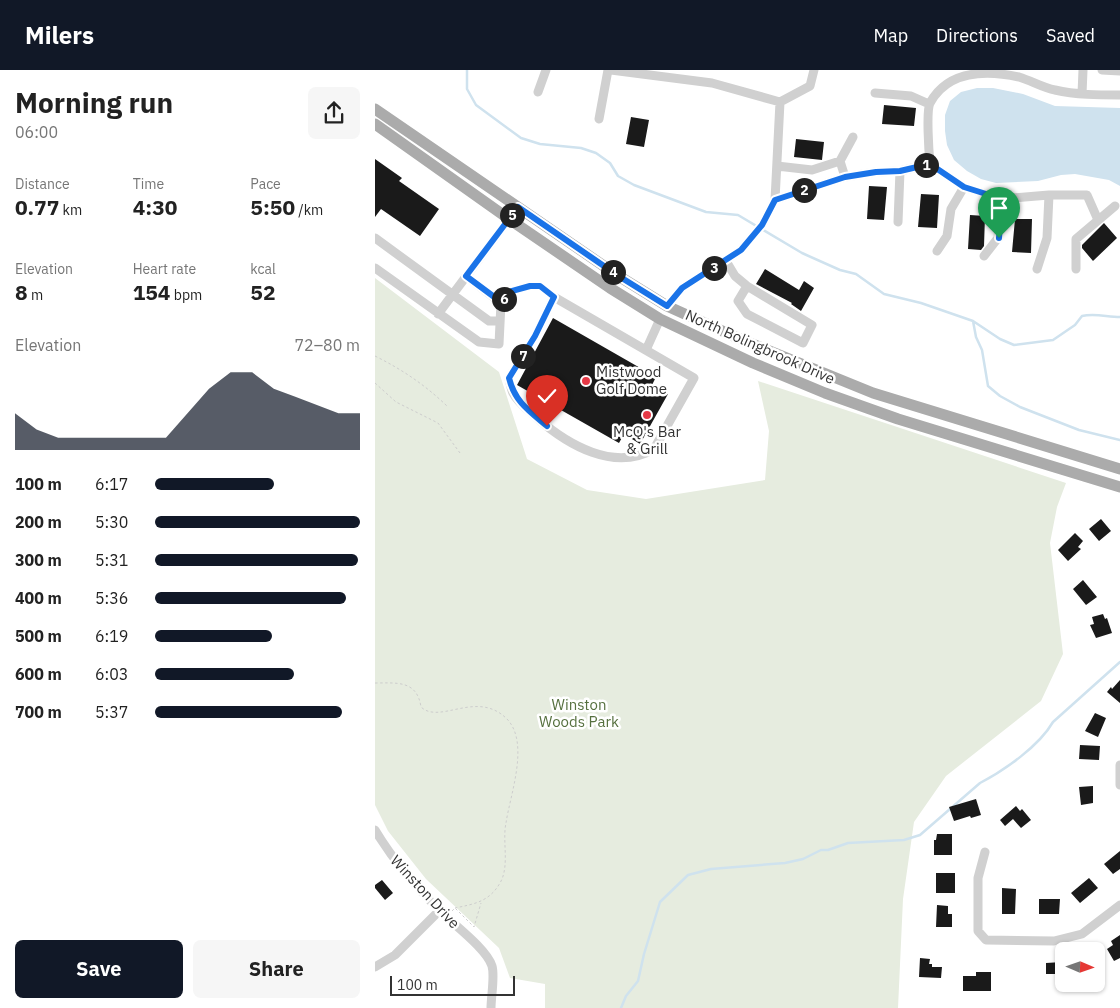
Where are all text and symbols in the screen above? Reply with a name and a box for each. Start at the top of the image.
text: Milers [25,19,94,51]
text: Map [873,24,908,47]
text: Directions [936,24,1018,47]
text: Saved [1046,24,1095,47]
text: Morning run [15,84,173,121]
button: share [308,87,360,139]
text: 06:00 [15,122,58,142]
pin: 1 [913,152,939,178]
text: 1 [922,156,931,174]
text: Distance [15,175,70,193]
text: Time [133,175,164,193]
text: Pace [250,175,281,193]
pin: 2 [791,178,817,202]
text: 2 [800,181,809,199]
pin [978,187,1020,238]
text: 0.77 [15,193,59,221]
text: 4:30 [133,193,177,221]
text: 5:50 [250,193,295,221]
icon: arrive [985,194,1013,222]
text: km [59,201,82,219]
text: /km [295,201,323,219]
pin: 5 [499,202,525,228]
text: 5 [508,206,517,224]
pin: 3 [701,256,727,280]
text: 3 [710,259,719,277]
text: Elevation [15,260,73,278]
text: Heart rate [133,260,196,278]
text: kcal [250,260,276,278]
pin: 4 [601,260,625,284]
text: 4 [609,263,618,281]
text: 8 [15,278,28,306]
text: 154 [133,278,170,306]
text: 52 [250,278,276,306]
text: m [28,286,43,304]
text: bpm [170,286,202,304]
pin: 6 [491,286,517,312]
text: 6 [500,290,509,308]
street label: North Bolingbrook Drive [683,305,838,388]
text: Elevation [15,335,81,355]
text: 72–80 m [294,335,360,355]
pin: 7 [511,344,535,368]
text: 7 [519,347,528,365]
place label: Mistwood Golf Dome [596,362,667,398]
pin [526,375,568,426]
marker: Mistwood Golf Dome [580,375,592,387]
icon: check [533,382,561,410]
marker: McQ's Bar & Grill [641,409,653,421]
place label: McQ's Bar & Grill [613,422,681,458]
text: 100 m [15,474,62,494]
text: 6:17 [95,474,128,494]
text: 200 m [15,512,62,532]
text: 5:30 [95,512,128,532]
text: 300 m [15,550,62,570]
text: 5:31 [95,550,128,570]
text: 400 m [15,588,62,608]
text: 5:36 [95,588,128,608]
text: 500 m [15,626,62,646]
text: 6:19 [95,626,128,646]
text: 600 m [15,664,62,684]
text: 6:03 [95,664,128,684]
park label: Winston Woods Park [539,695,619,731]
text: 700 m [15,702,62,722]
text: 5:37 [95,702,128,722]
street label: Winston Drive [387,851,464,932]
button: Save [15,940,183,998]
button: Share [193,940,360,998]
north arrow [1055,942,1105,992]
map controls [1055,942,1105,992]
scale bar [390,973,515,996]
text: 100 m [397,976,438,994]

